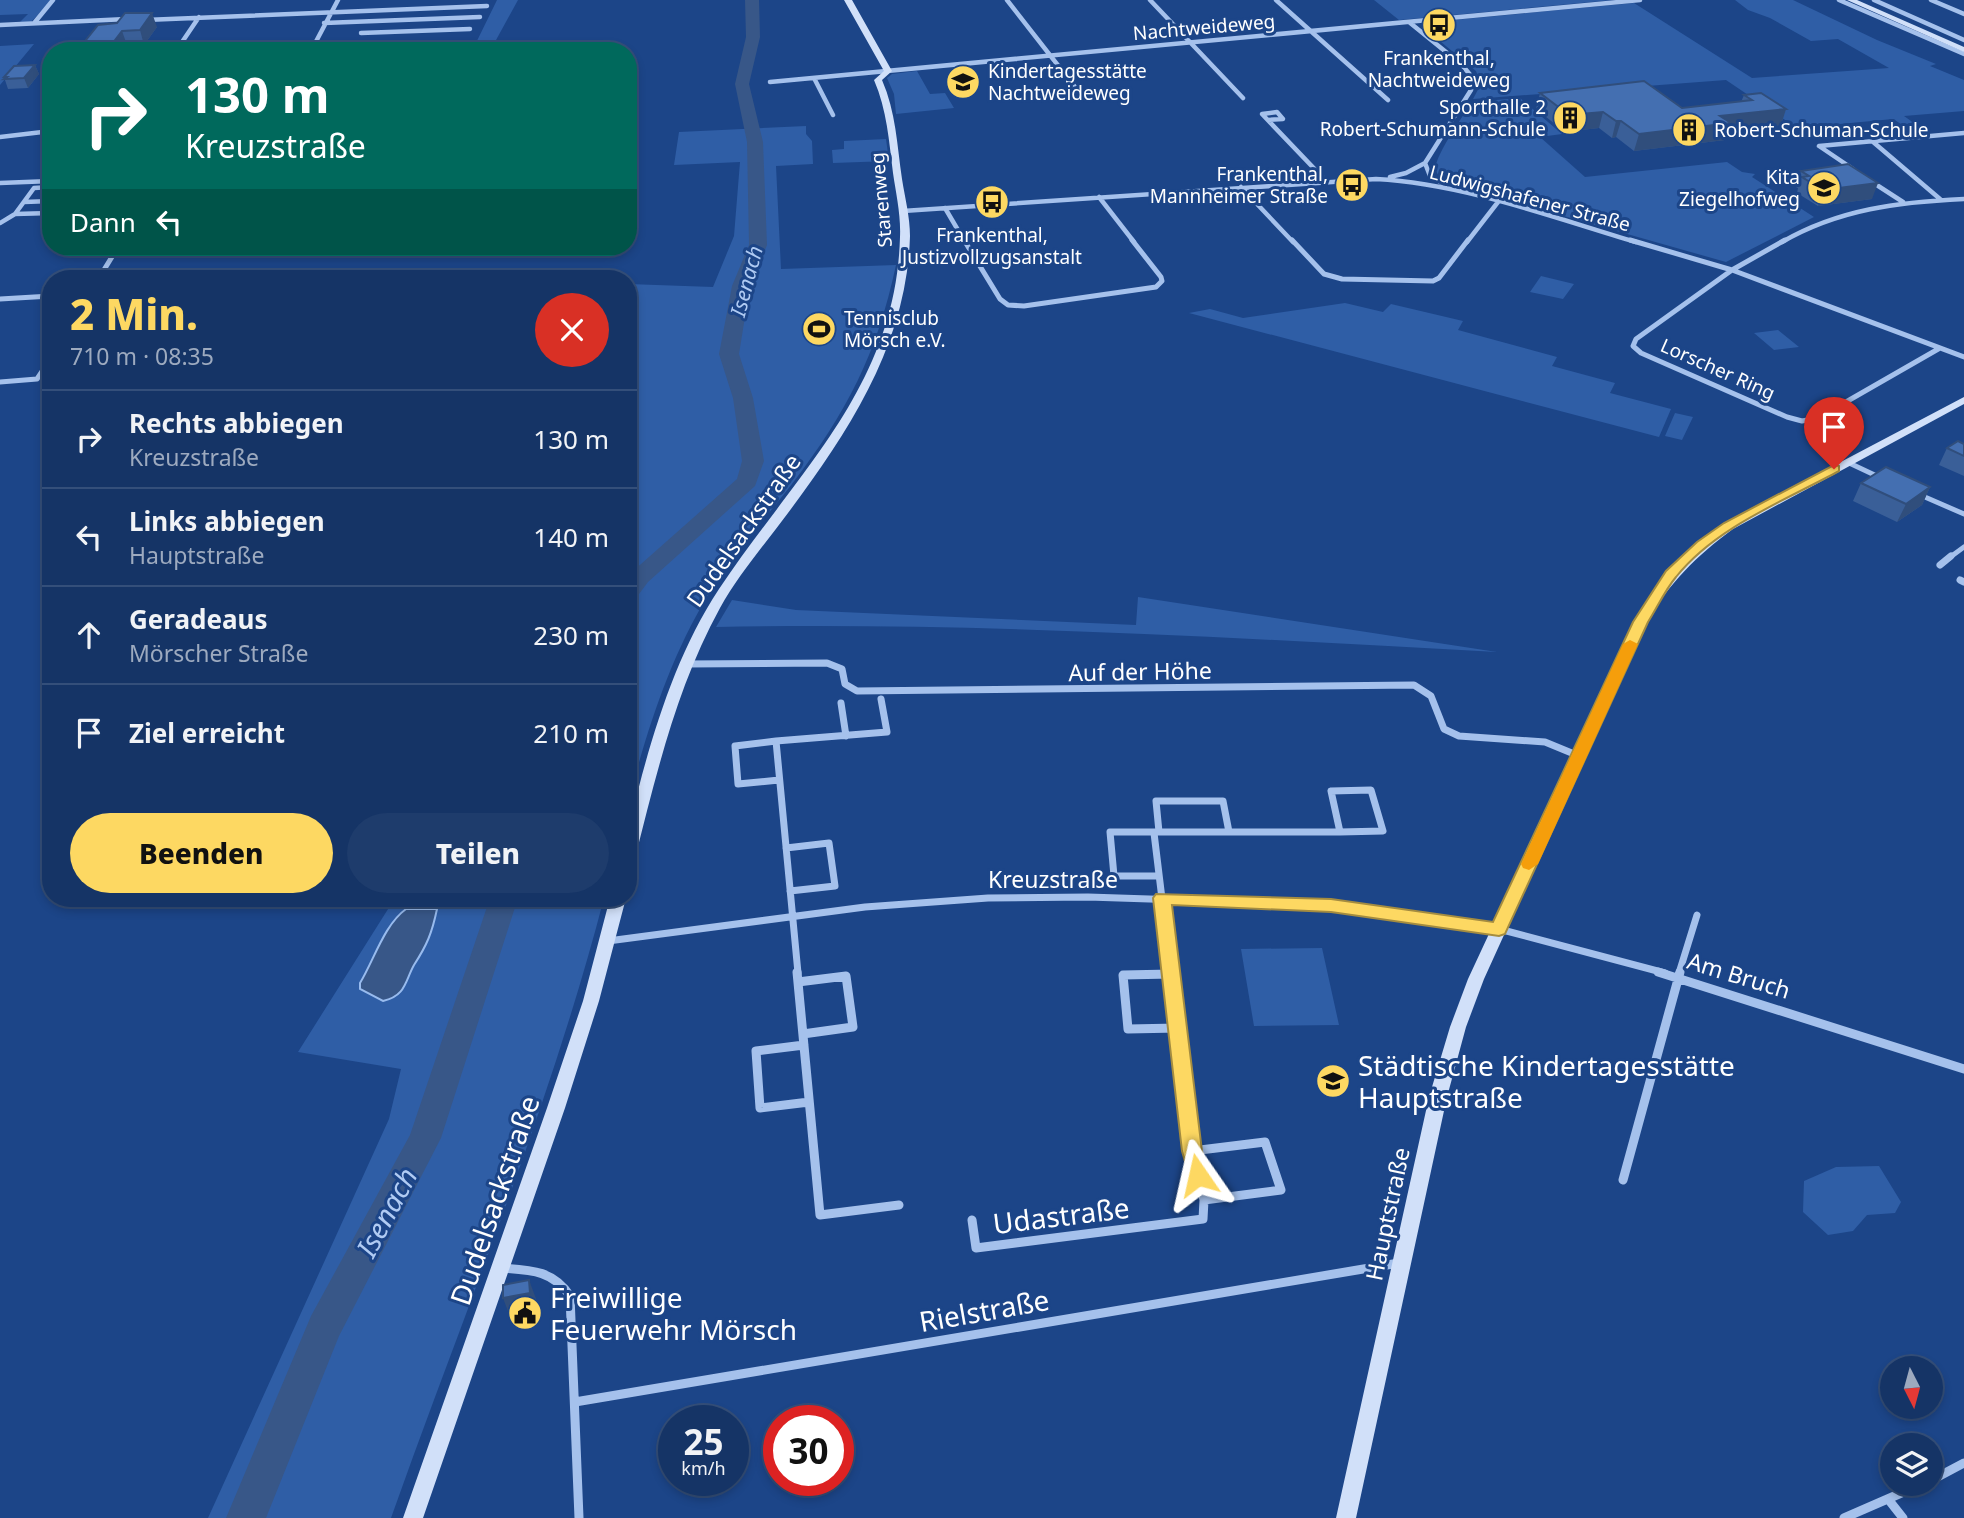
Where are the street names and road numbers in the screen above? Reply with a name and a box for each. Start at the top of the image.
street label: Nachtweideweg [1132,8,1276,46]
street label: Starenweg [864,151,898,249]
street label: Ludwigshafener Straße [1427,159,1633,237]
street label: Lorscher Ring [1657,332,1779,406]
street label: Dudelsackstraße [678,447,808,613]
street label: Auf der Höhe [1068,654,1212,688]
street label: Kreuzstraße [988,863,1118,895]
street label: Am Bruch [1684,944,1794,1006]
street label: Dudelsackstraße [440,1090,548,1310]
street label: Hauptstraße [1357,1144,1417,1284]
street label: Udastraße [991,1188,1131,1242]
street label: Rielstraße [916,1280,1052,1340]

